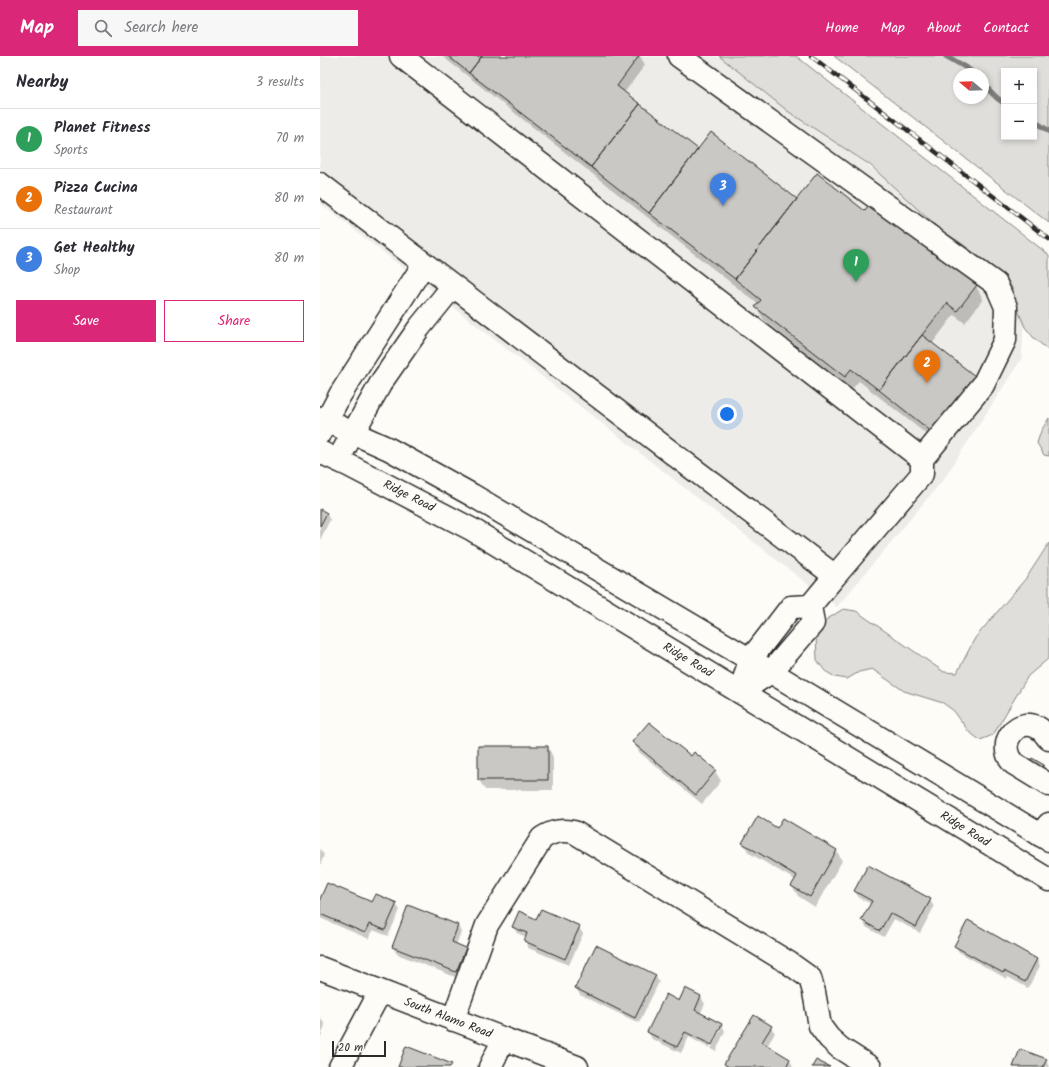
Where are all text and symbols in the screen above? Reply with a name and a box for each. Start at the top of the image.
search box [78,10,358,46]
text: Map [20,13,54,43]
text: Search here [124,16,198,40]
icon: search [92,17,114,39]
text: Home [825,17,859,39]
text: Map [881,17,905,39]
text: About [927,17,961,39]
text: Contact [983,17,1029,39]
north arrow [953,68,989,104]
map controls [1001,68,1037,140]
button: + [1001,68,1037,104]
text: Nearby [16,69,68,96]
text: 3 results [256,72,304,93]
button: − [1001,104,1037,140]
text: Planet Fitness [54,116,150,140]
text: 1 [27,128,31,149]
text: 70 m [276,128,304,149]
text: Sports [54,140,88,161]
pin: 3 [710,173,736,206]
text: Pizza Cucina [54,176,138,200]
text: 2 [25,188,33,209]
text: 80 m [274,188,304,209]
text: Restaurant [54,200,113,221]
text: Get Healthy [54,236,135,260]
text: 3 [25,248,33,269]
text: 80 m [274,248,304,269]
pin: 1 [843,249,869,282]
text: Shop [54,260,80,281]
button: Save [16,300,156,342]
button: Share [164,300,304,342]
pin: 2 [914,350,940,383]
your location [717,404,737,424]
street label: Ridge Road [380,475,439,518]
street label: Ridge Road [659,637,718,683]
street label: Ridge Road [936,806,995,852]
street label: South Alamo Road [401,992,496,1044]
scale bar [332,1039,386,1058]
text: 20 m [338,1039,363,1057]

